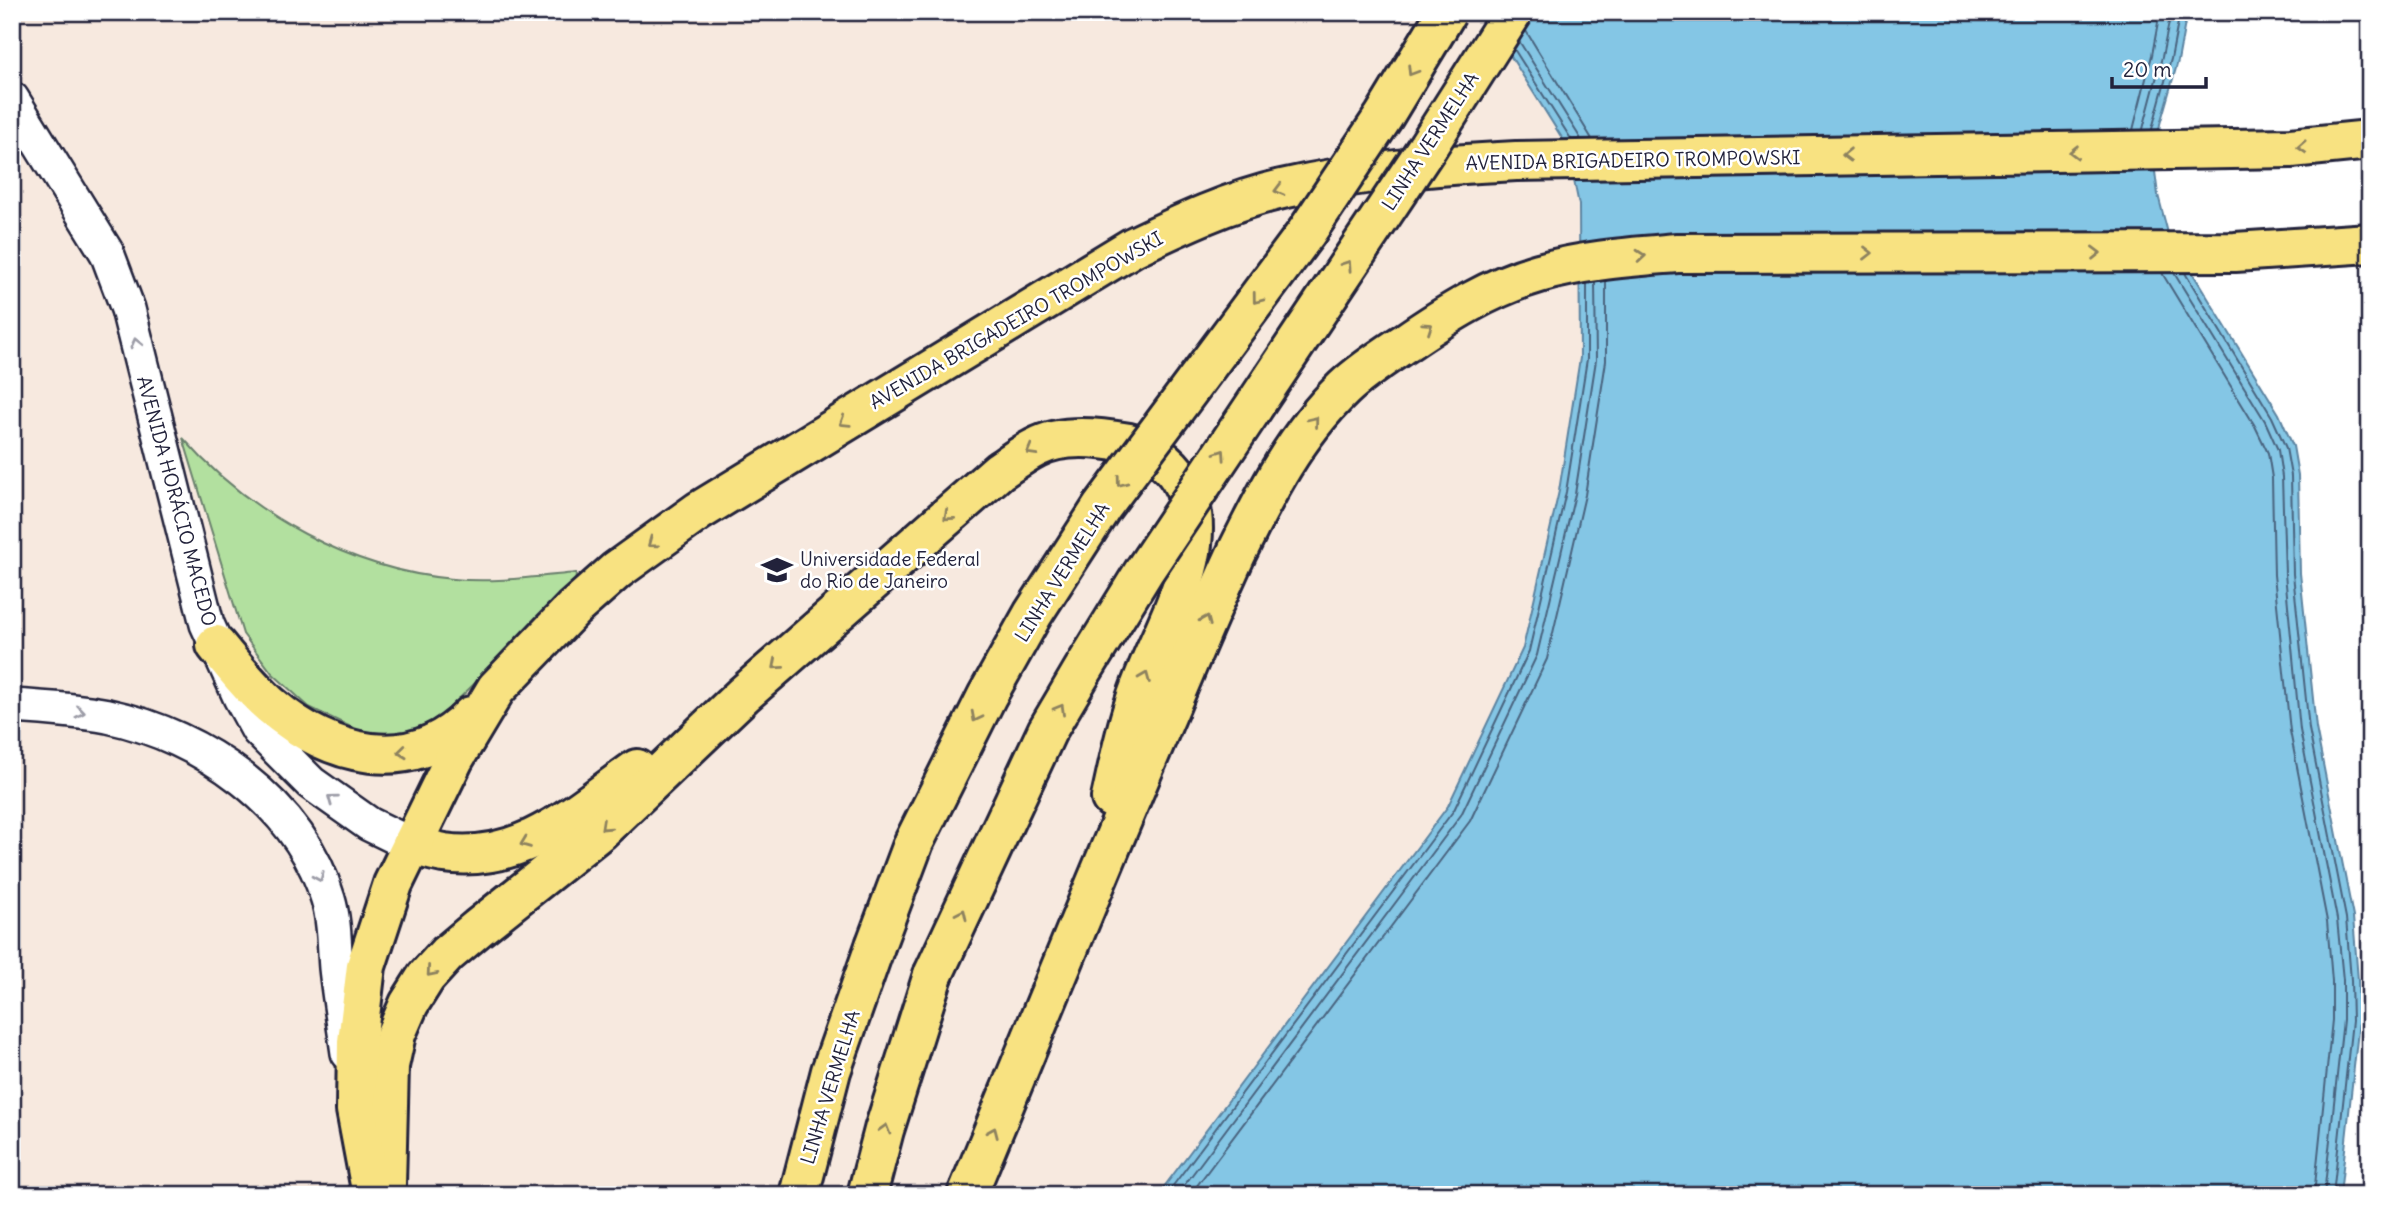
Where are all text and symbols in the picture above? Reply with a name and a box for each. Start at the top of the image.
scale bar [2112,46,2207,90]
text: 20 m [2123,56,2172,83]
one-way arrow [1408,63,1421,76]
street label: LINHA VERMELHA [1376,67,1484,215]
one-way arrow [2296,139,2307,154]
one-way arrow [2069,144,2080,159]
street label: AVENIDA BRIGADEIRO TROMPOWSKI [1465,145,1801,175]
one-way arrow [1841,148,1852,163]
one-way arrow [1273,182,1285,196]
street label: AVENIDA BRIGADEIRO TROMPOWSKI [865,226,1167,414]
one-way arrow [1864,245,1874,261]
one-way arrow [2091,245,2102,261]
one-way arrow [1636,249,1647,264]
one-way arrow [1339,260,1351,273]
one-way arrow [1252,292,1265,304]
one-way arrow [1420,323,1433,335]
one-way arrow [130,337,144,349]
street label: AVENIDA HORÁCIO MACEDO [132,373,222,629]
one-way arrow [838,413,851,426]
one-way arrow [1306,416,1318,429]
one-way arrow [1025,443,1038,456]
one-way arrow [1213,449,1225,462]
one-way arrow [1117,474,1129,487]
street label: LINHA VERMELHA [1009,498,1115,646]
one-way arrow [943,508,956,520]
one-way arrow [647,535,659,548]
place label: Universidade Federal do Rio de Janeiro [800,547,980,593]
school or university icon: Universidade Federal do Rio de Janeiro [760,553,794,587]
one-way arrow [1198,615,1212,627]
one-way arrow [772,657,785,669]
one-way arrow [1136,671,1150,683]
one-way arrow [1052,703,1065,716]
one-way arrow [74,704,86,719]
one-way arrow [971,710,985,723]
one-way arrow [397,745,408,760]
one-way arrow [328,795,340,807]
one-way arrow [600,818,613,831]
one-way arrow [519,834,531,848]
one-way arrow [311,870,325,883]
one-way arrow [954,909,968,921]
one-way arrow [427,964,439,977]
street label: LINHA VERMELHA [795,1007,865,1167]
one-way arrow [876,1123,891,1135]
one-way arrow [985,1126,999,1139]

